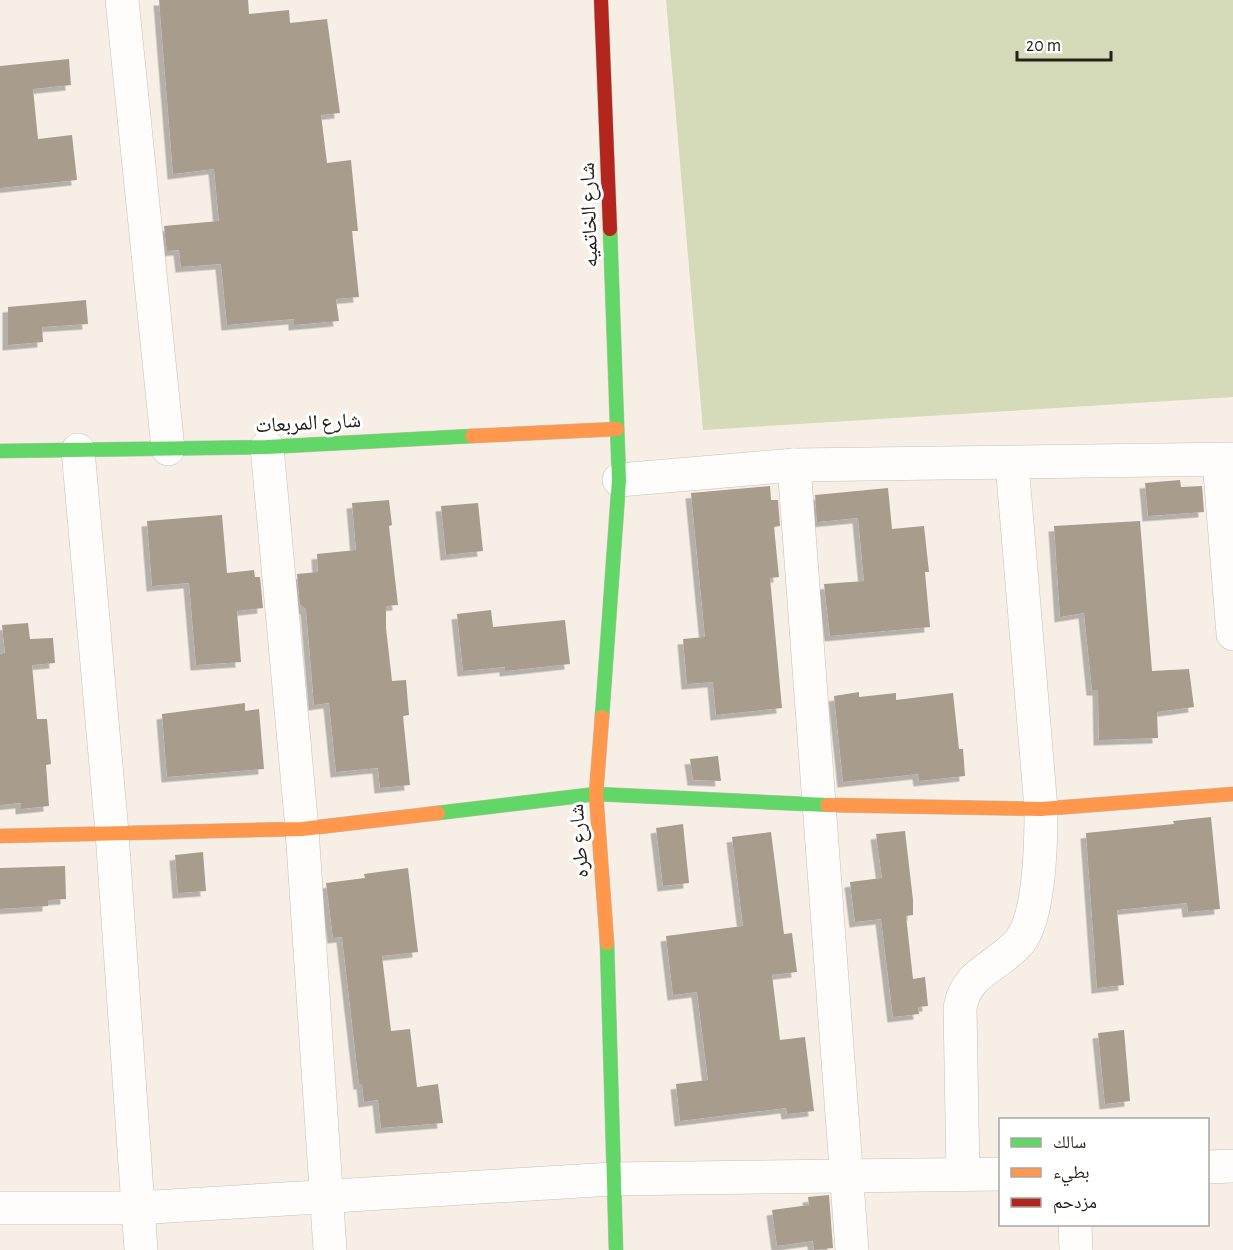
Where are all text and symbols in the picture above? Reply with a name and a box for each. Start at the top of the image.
scale bar [1017,24,1112,62]
text: 20 m [1026,37,1061,55]
street label: شارع الخاتميه [577,162,603,268]
street label: شارع المربعات [255,410,362,438]
street label: شارع طره [566,803,594,879]
legend [999,1118,1209,1226]
text: سالك [1053,1134,1086,1152]
text: بطيء [1053,1164,1090,1187]
text: مزدحم [1053,1194,1097,1214]

